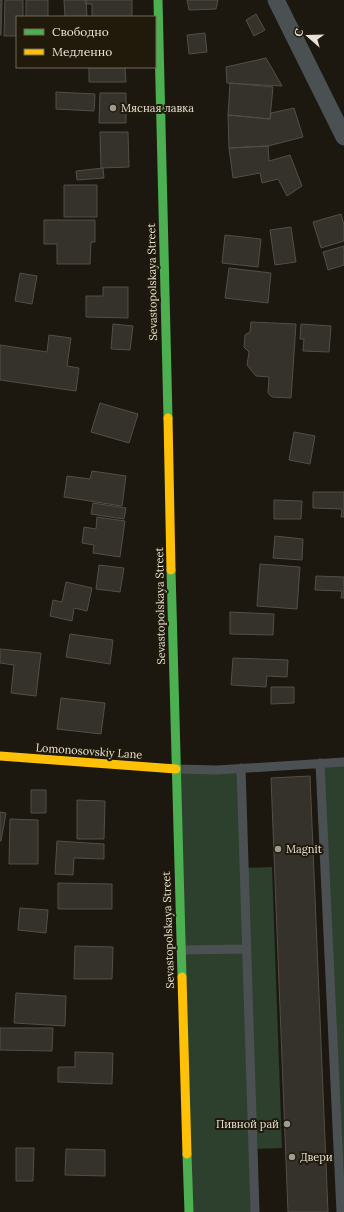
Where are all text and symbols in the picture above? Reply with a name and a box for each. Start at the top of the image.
legend [16,16,156,68]
north arrow [288,16,328,56]
text: Свободно [52,24,109,39]
text: С [291,26,307,39]
text: Медленно [52,44,112,59]
place label: Мясная лавка [121,101,194,115]
marker: Мясная лавка [108,103,118,113]
street label: Sevastopolskaya Street [144,223,160,341]
street label: Sevastopolskaya Street [152,547,168,665]
street label: Lomonosovskiy Lane [35,740,143,762]
place label: Magnit [286,842,323,856]
marker: Magnit [273,844,283,854]
street label: Sevastopolskaya Street [159,870,177,989]
place label: Пивной рай [216,1117,279,1131]
marker: Пивной рай [282,1119,292,1129]
place label: Двери [300,1150,333,1164]
marker: Двери [287,1152,297,1162]

